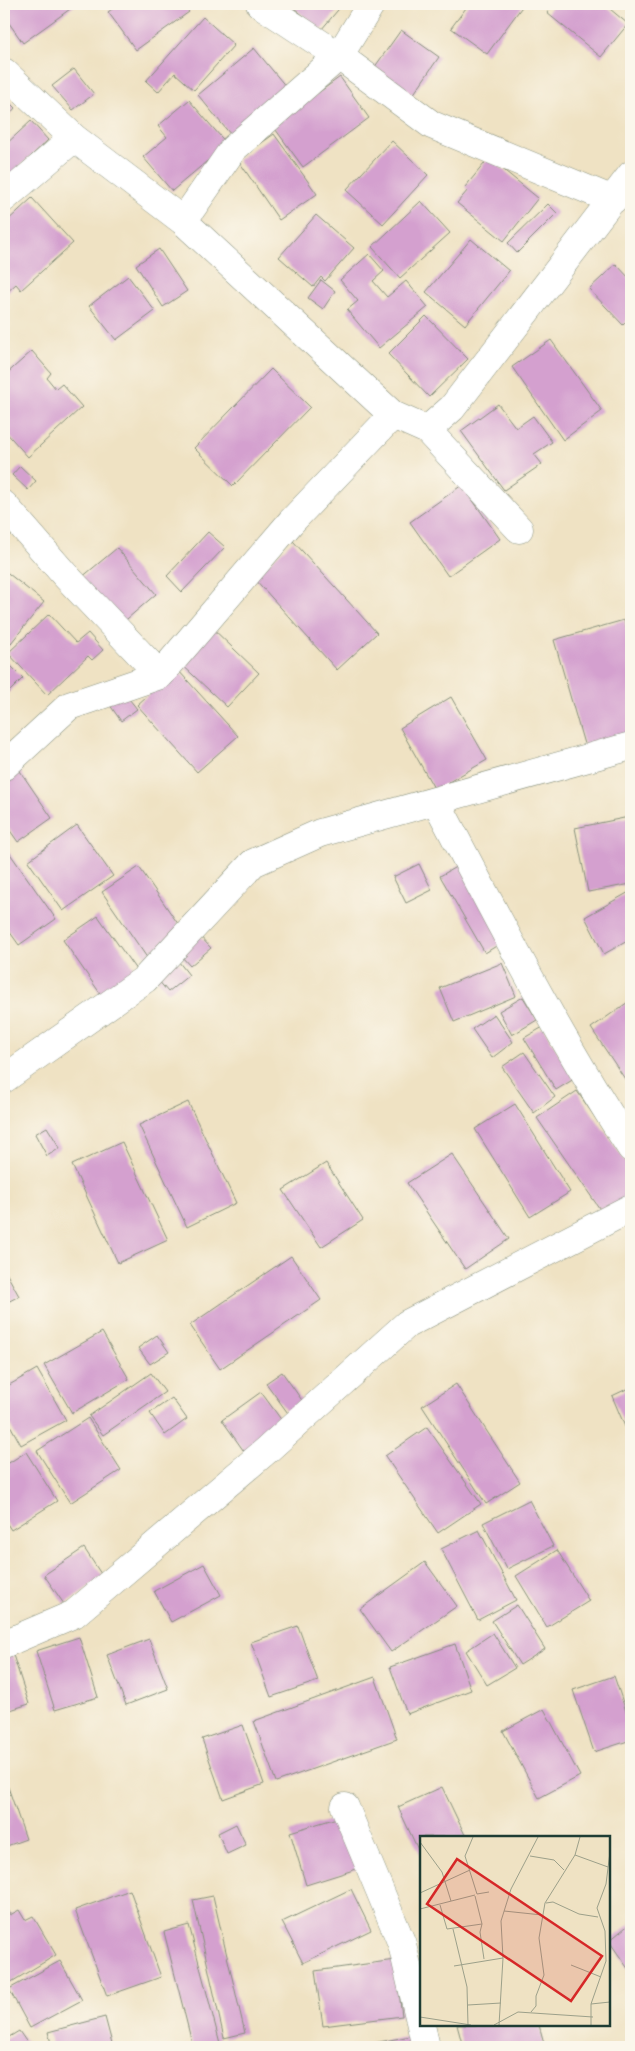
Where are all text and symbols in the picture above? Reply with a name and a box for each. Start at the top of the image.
inset map [420,1836,610,2026]

